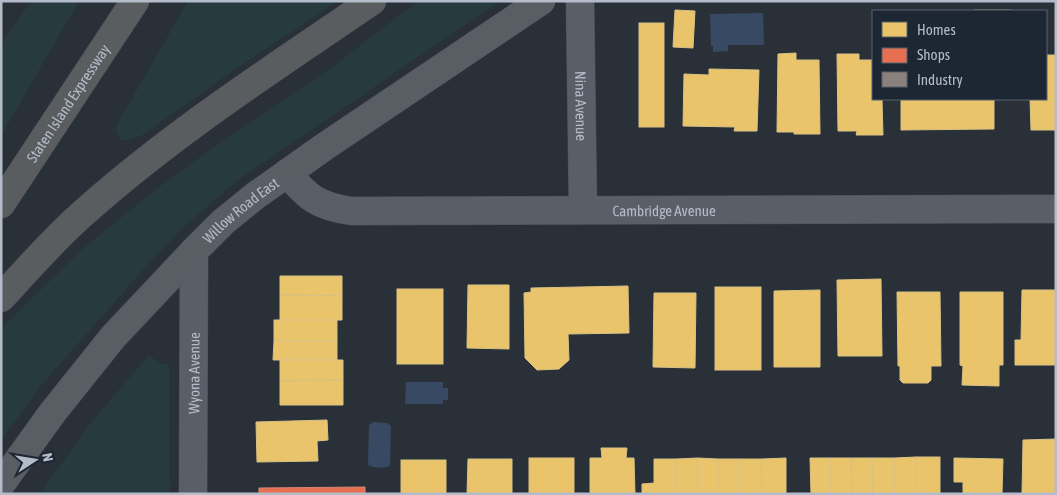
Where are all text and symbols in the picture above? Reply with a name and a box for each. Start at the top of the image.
legend [872,10,1047,100]
text: Homes [917,21,956,38]
street label: Staten Island Expressway [23,41,113,165]
text: Shops [917,46,950,63]
street label: Nina Avenue [573,71,591,141]
text: Industry [917,71,963,88]
street label: Willow Road East [199,174,282,246]
street label: Cambridge Avenue [612,201,716,219]
street label: Wyona Avenue [185,332,202,414]
north arrow [10,435,60,485]
text: N [39,452,56,463]

